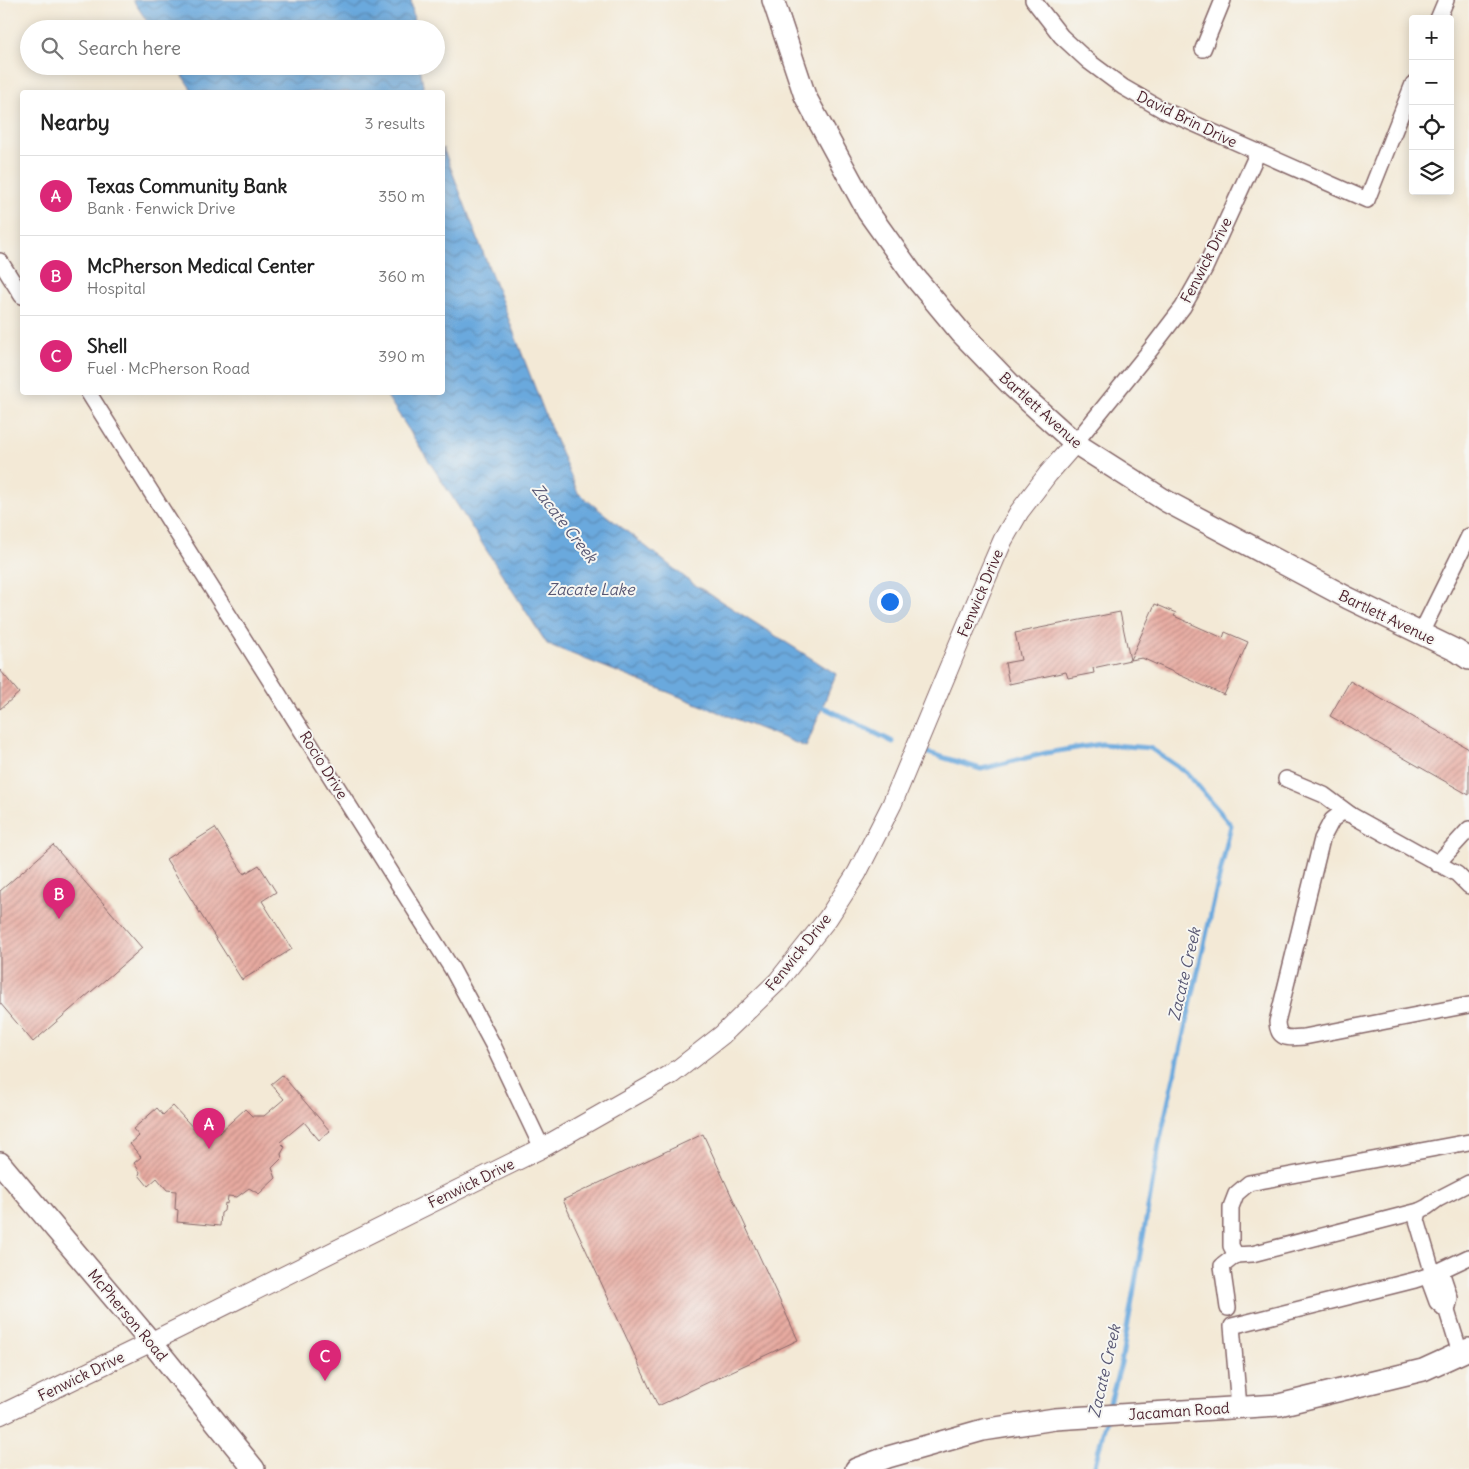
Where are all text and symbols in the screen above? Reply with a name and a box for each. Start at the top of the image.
map controls [1409,15,1454,195]
button: + [1409,15,1454,60]
search box [20,20,445,75]
icon: search [38,34,66,62]
text: Search here [78,36,181,60]
button: − [1409,60,1454,105]
street label: David Brin Drive [1134,87,1240,151]
button: locate [1409,105,1454,150]
text: Nearby [40,109,110,136]
text: 3 results [365,113,425,133]
button: layers [1409,150,1454,195]
text: Texas Community Bank [87,174,287,198]
text: A [51,186,61,206]
text: 350 m [378,186,425,206]
text: Bank · Fenwick Drive [87,198,235,218]
street label: Fenwick Drive [1176,214,1236,306]
text: McPherson Medical Center [87,254,314,278]
text: B [51,266,61,286]
text: 360 m [378,266,425,286]
text: Hospital [87,278,146,298]
text: Shell [87,334,127,358]
text: C [51,346,61,366]
text: 390 m [378,346,425,366]
text: Fuel · McPherson Road [87,358,250,378]
street label: Bartlett Avenue [996,368,1086,452]
water label: Zacate Creek [528,480,603,568]
street label: Fenwick Drive [953,546,1007,640]
water label: Zacate Lake [547,579,636,599]
street label: Bartlett Avenue [1336,585,1438,649]
your location [877,589,903,615]
street label: Rocio Drive [296,728,352,802]
pin: B [43,878,75,919]
street label: Fenwick Drive [761,910,835,994]
water label: Zacate Creek [1164,924,1205,1022]
pin: A [193,1108,225,1149]
street label: Fenwick Drive [425,1154,517,1212]
street label: McPherson Road [84,1265,172,1365]
water label: Zacate Creek [1084,1321,1125,1419]
pin: C [309,1340,341,1381]
street label: Fenwick Drive [35,1347,127,1405]
street label: Jacaman Road [1128,1398,1230,1424]

